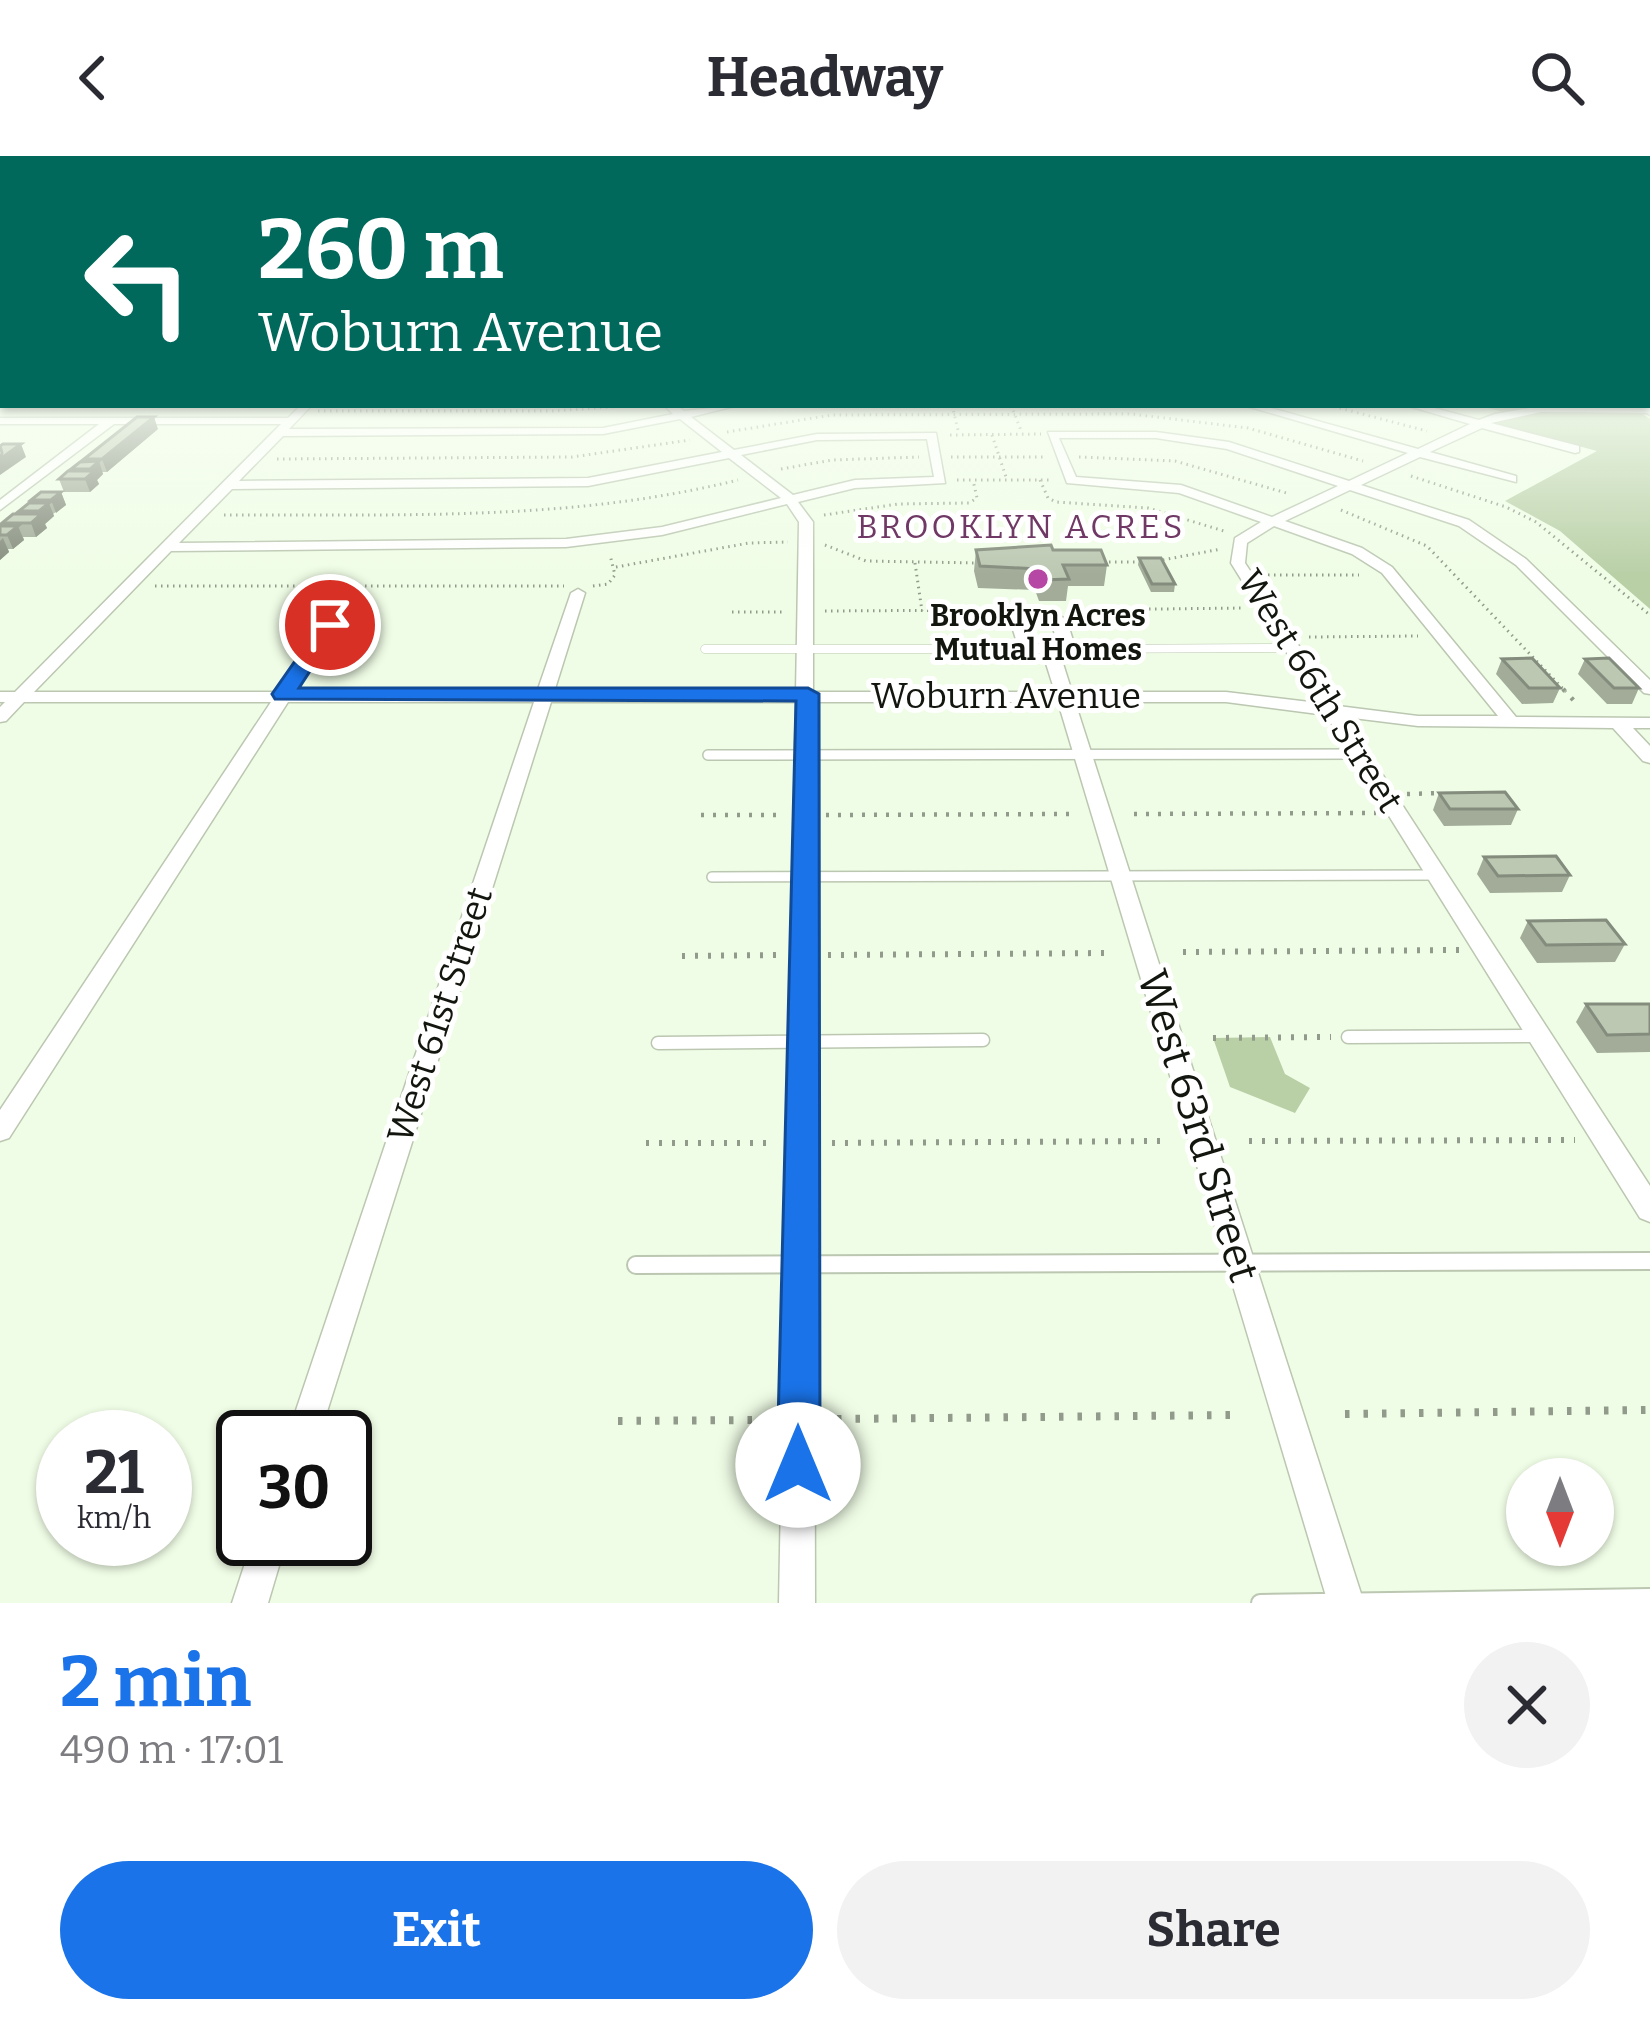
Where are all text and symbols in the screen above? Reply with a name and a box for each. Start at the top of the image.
icon: back [60,45,126,111]
icon: search [1524,45,1590,111]
text: Headway [707,46,943,110]
text: 260 m [258,199,504,300]
icon: left [60,204,216,360]
text: Woburn Avenue [258,301,663,365]
district label: BROOKLYN ACRES [856,507,1186,547]
street label: West 66th Street [1228,562,1412,820]
marker: Brooklyn Acres Mutual Homes [1025,566,1051,592]
pin [279,574,381,676]
icon: arrive [297,592,363,658]
place label: Brooklyn Acres Mutual Homes [930,598,1146,668]
street label: Woburn Avenue [871,674,1141,718]
street label: West 61st Street [378,882,502,1148]
street label: West 63rd Street [1127,964,1269,1288]
position arrow [735,1402,861,1528]
speed limit sign: 30 [216,1410,372,1566]
text: 21 [84,1437,144,1509]
north arrow [1506,1458,1614,1566]
map controls [1506,1458,1614,1566]
text: km/h [77,1500,151,1536]
text: 2 min [60,1639,251,1725]
button: close [1464,1642,1590,1768]
text: 490 m · 17:01 [60,1727,283,1773]
button: Exit [60,1861,813,1999]
button: Share [837,1861,1590,1999]

